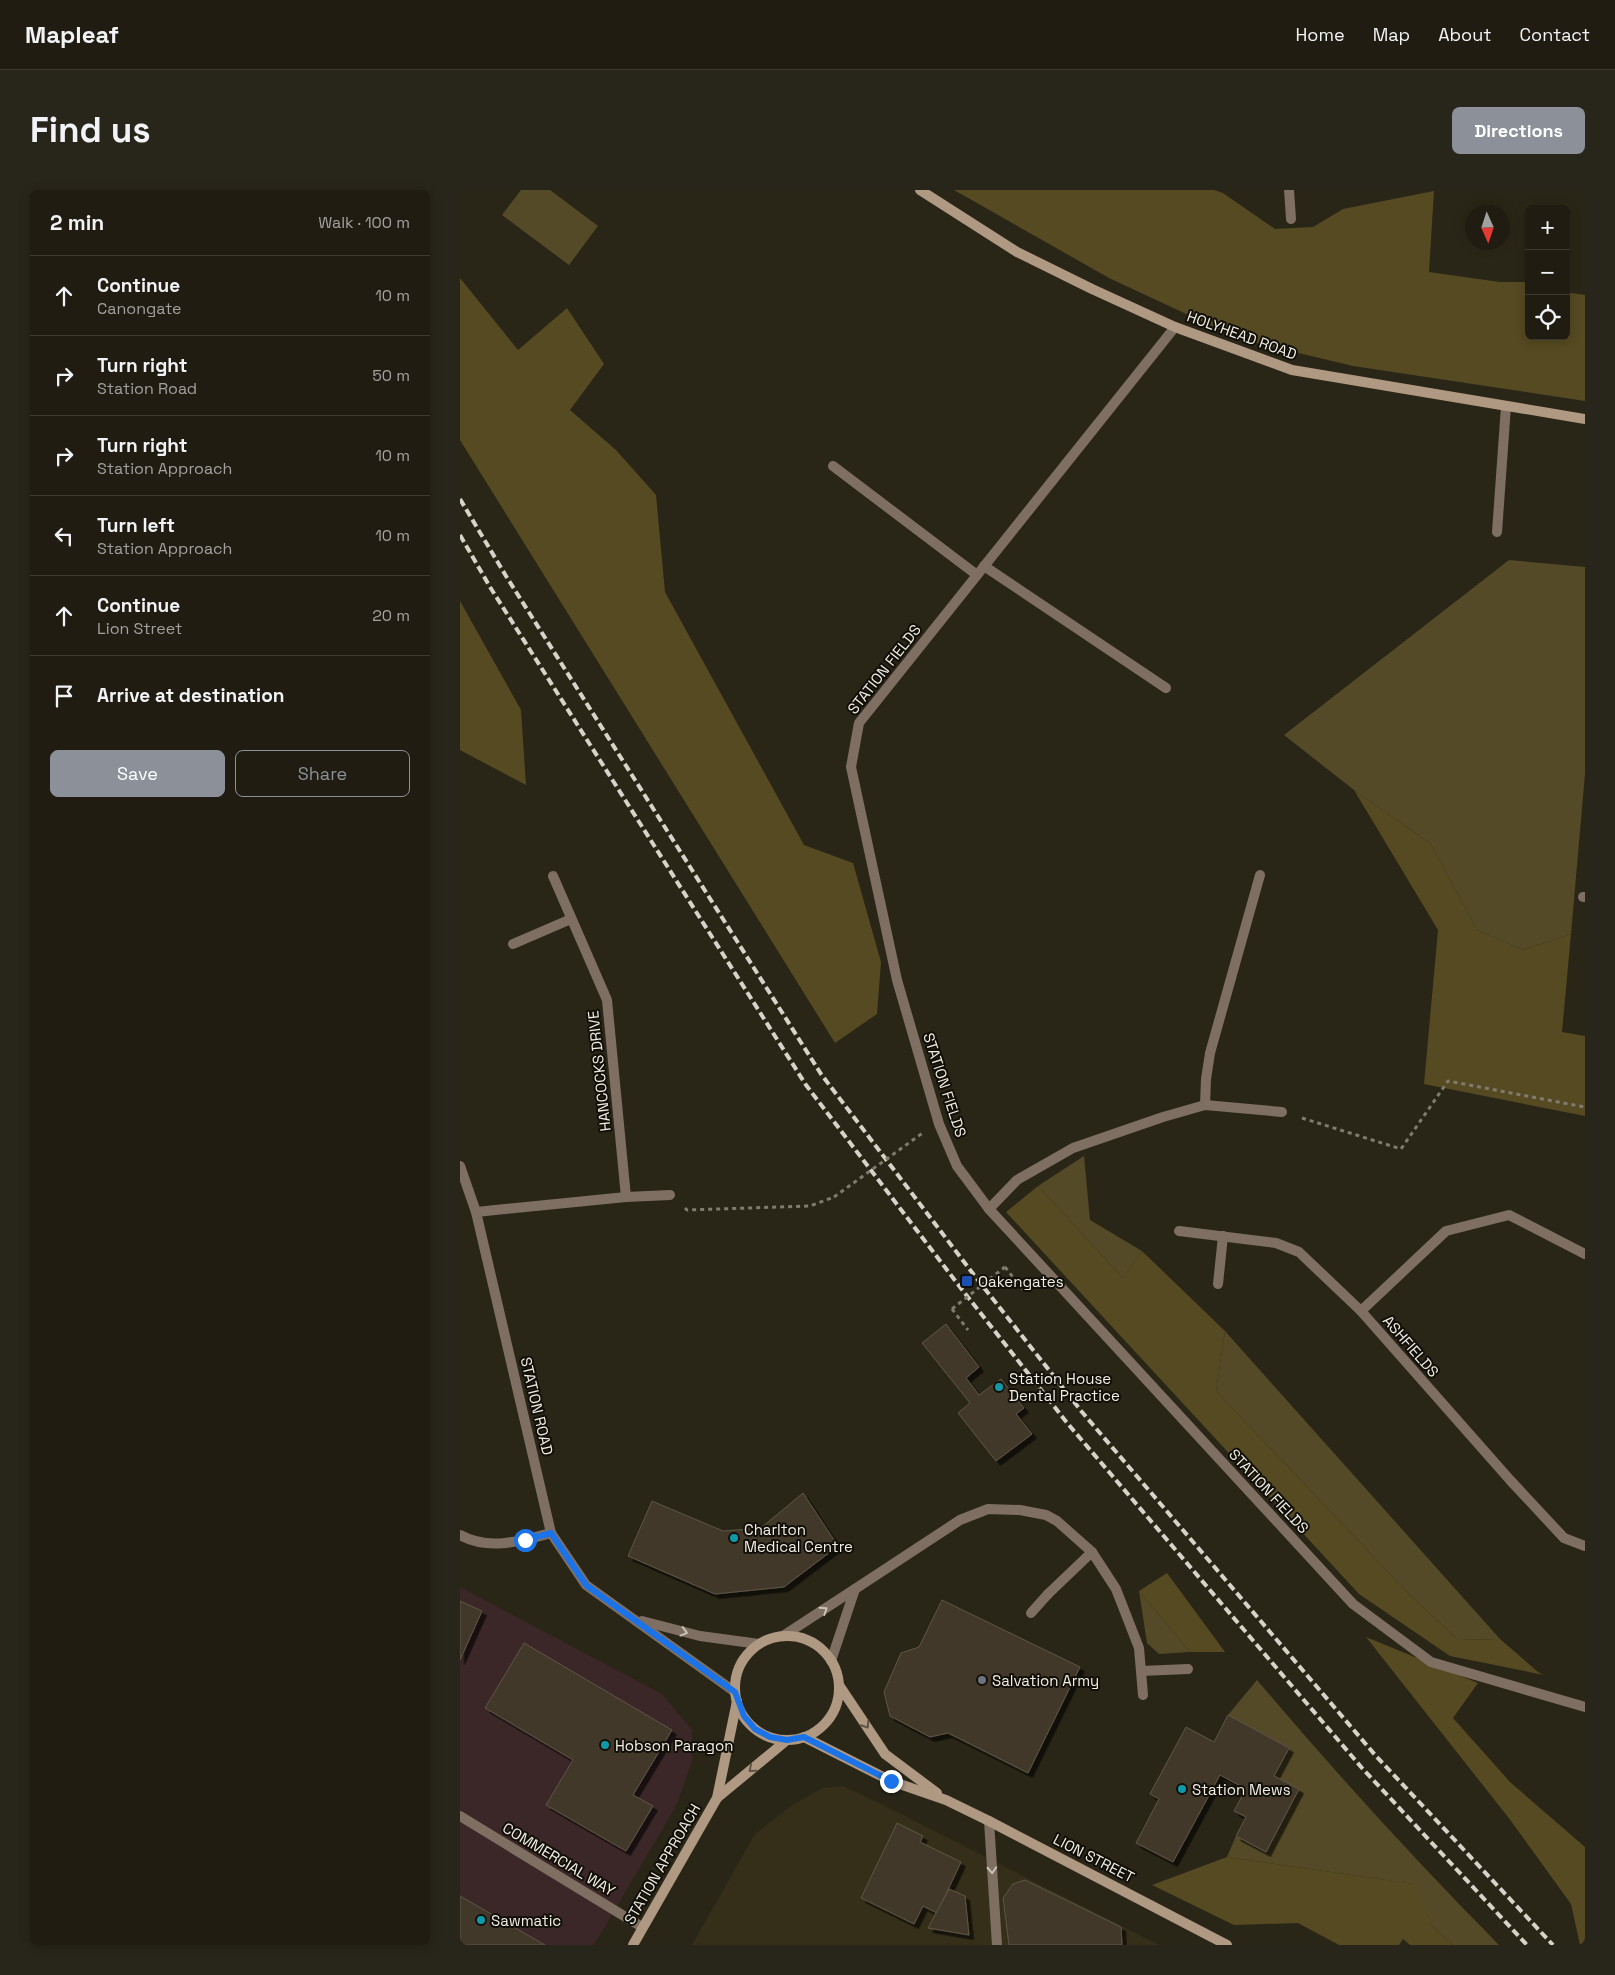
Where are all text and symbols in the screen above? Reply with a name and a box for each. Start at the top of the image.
text: Mapleaf [25,19,119,50]
text: Home [1296,23,1345,46]
text: Map [1373,23,1410,46]
text: About [1438,23,1492,46]
text: Contact [1520,23,1590,46]
button: Directions [1452,107,1585,154]
text: Find us [30,108,151,152]
north arrow [1465,205,1510,250]
map controls [1525,205,1570,340]
button: + [1525,205,1570,250]
text: 2 min [50,209,104,236]
text: Walk · 100 m [318,212,410,233]
button: − [1525,250,1570,295]
text: Continue [97,273,180,298]
icon: ahead [50,282,78,310]
text: 10 m [375,285,410,306]
button: locate [1525,295,1570,340]
text: Canongate [97,298,181,319]
street label: HOLYHEAD ROAD [1184,306,1300,364]
text: Turn right [97,353,187,378]
icon: right [50,362,78,390]
text: 50 m [372,365,410,386]
text: Station Road [97,378,197,399]
text: Turn right [97,433,187,458]
icon: right [50,442,78,470]
text: 10 m [375,445,410,466]
text: Station Approach [97,458,232,479]
text: Turn left [97,513,175,538]
icon: left [50,522,78,550]
text: 10 m [375,525,410,546]
text: Station Approach [97,538,232,559]
text: Continue [97,593,180,618]
icon: ahead [50,602,78,630]
text: 20 m [372,605,410,626]
text: Lion Street [97,618,182,639]
street label: STATION FIELDS [843,620,925,718]
icon: arrive [50,682,78,710]
text: Arrive at destination [97,683,285,708]
button: Save [50,750,225,797]
button: Share [235,750,410,797]
street label: HANCOCKS DRIVE [583,1010,615,1132]
street label: STATION FIELDS [919,1030,971,1140]
place label: Oakengates [978,1272,1064,1291]
marker: Oakengates [960,1274,974,1288]
street label: ASHFIELDS [1379,1311,1443,1381]
street label: STATION ROAD [517,1355,557,1457]
place label: Station House Dental Practice [1009,1369,1120,1405]
marker: Station House Dental Practice [993,1381,1005,1393]
street label: STATION FIELDS [1225,1445,1313,1537]
place label: Charlton Medical Centre [744,1520,853,1556]
route start [514,1529,537,1552]
marker: Charlton Medical Centre [728,1532,740,1544]
one-way arrow [818,1606,827,1616]
one-way arrow [679,1626,688,1637]
place label: Salvation Army [992,1671,1099,1690]
marker: Salvation Army [976,1674,988,1686]
one-way arrow [859,1720,869,1729]
place label: Hobson Paragon [615,1736,733,1755]
marker: Hobson Paragon [599,1739,611,1751]
one-way arrow [749,1763,758,1772]
route end [880,1770,903,1793]
place label: Station Mews [1192,1780,1291,1799]
marker: Station Mews [1176,1783,1188,1795]
street label: STATION APPROACH [620,1800,704,1928]
street label: COMMERCIAL WAY [499,1818,619,1900]
street label: LION STREET [1050,1829,1138,1887]
one-way arrow [987,1866,998,1874]
place label: Sawmatic [491,1911,561,1930]
marker: Sawmatic [475,1914,487,1926]

